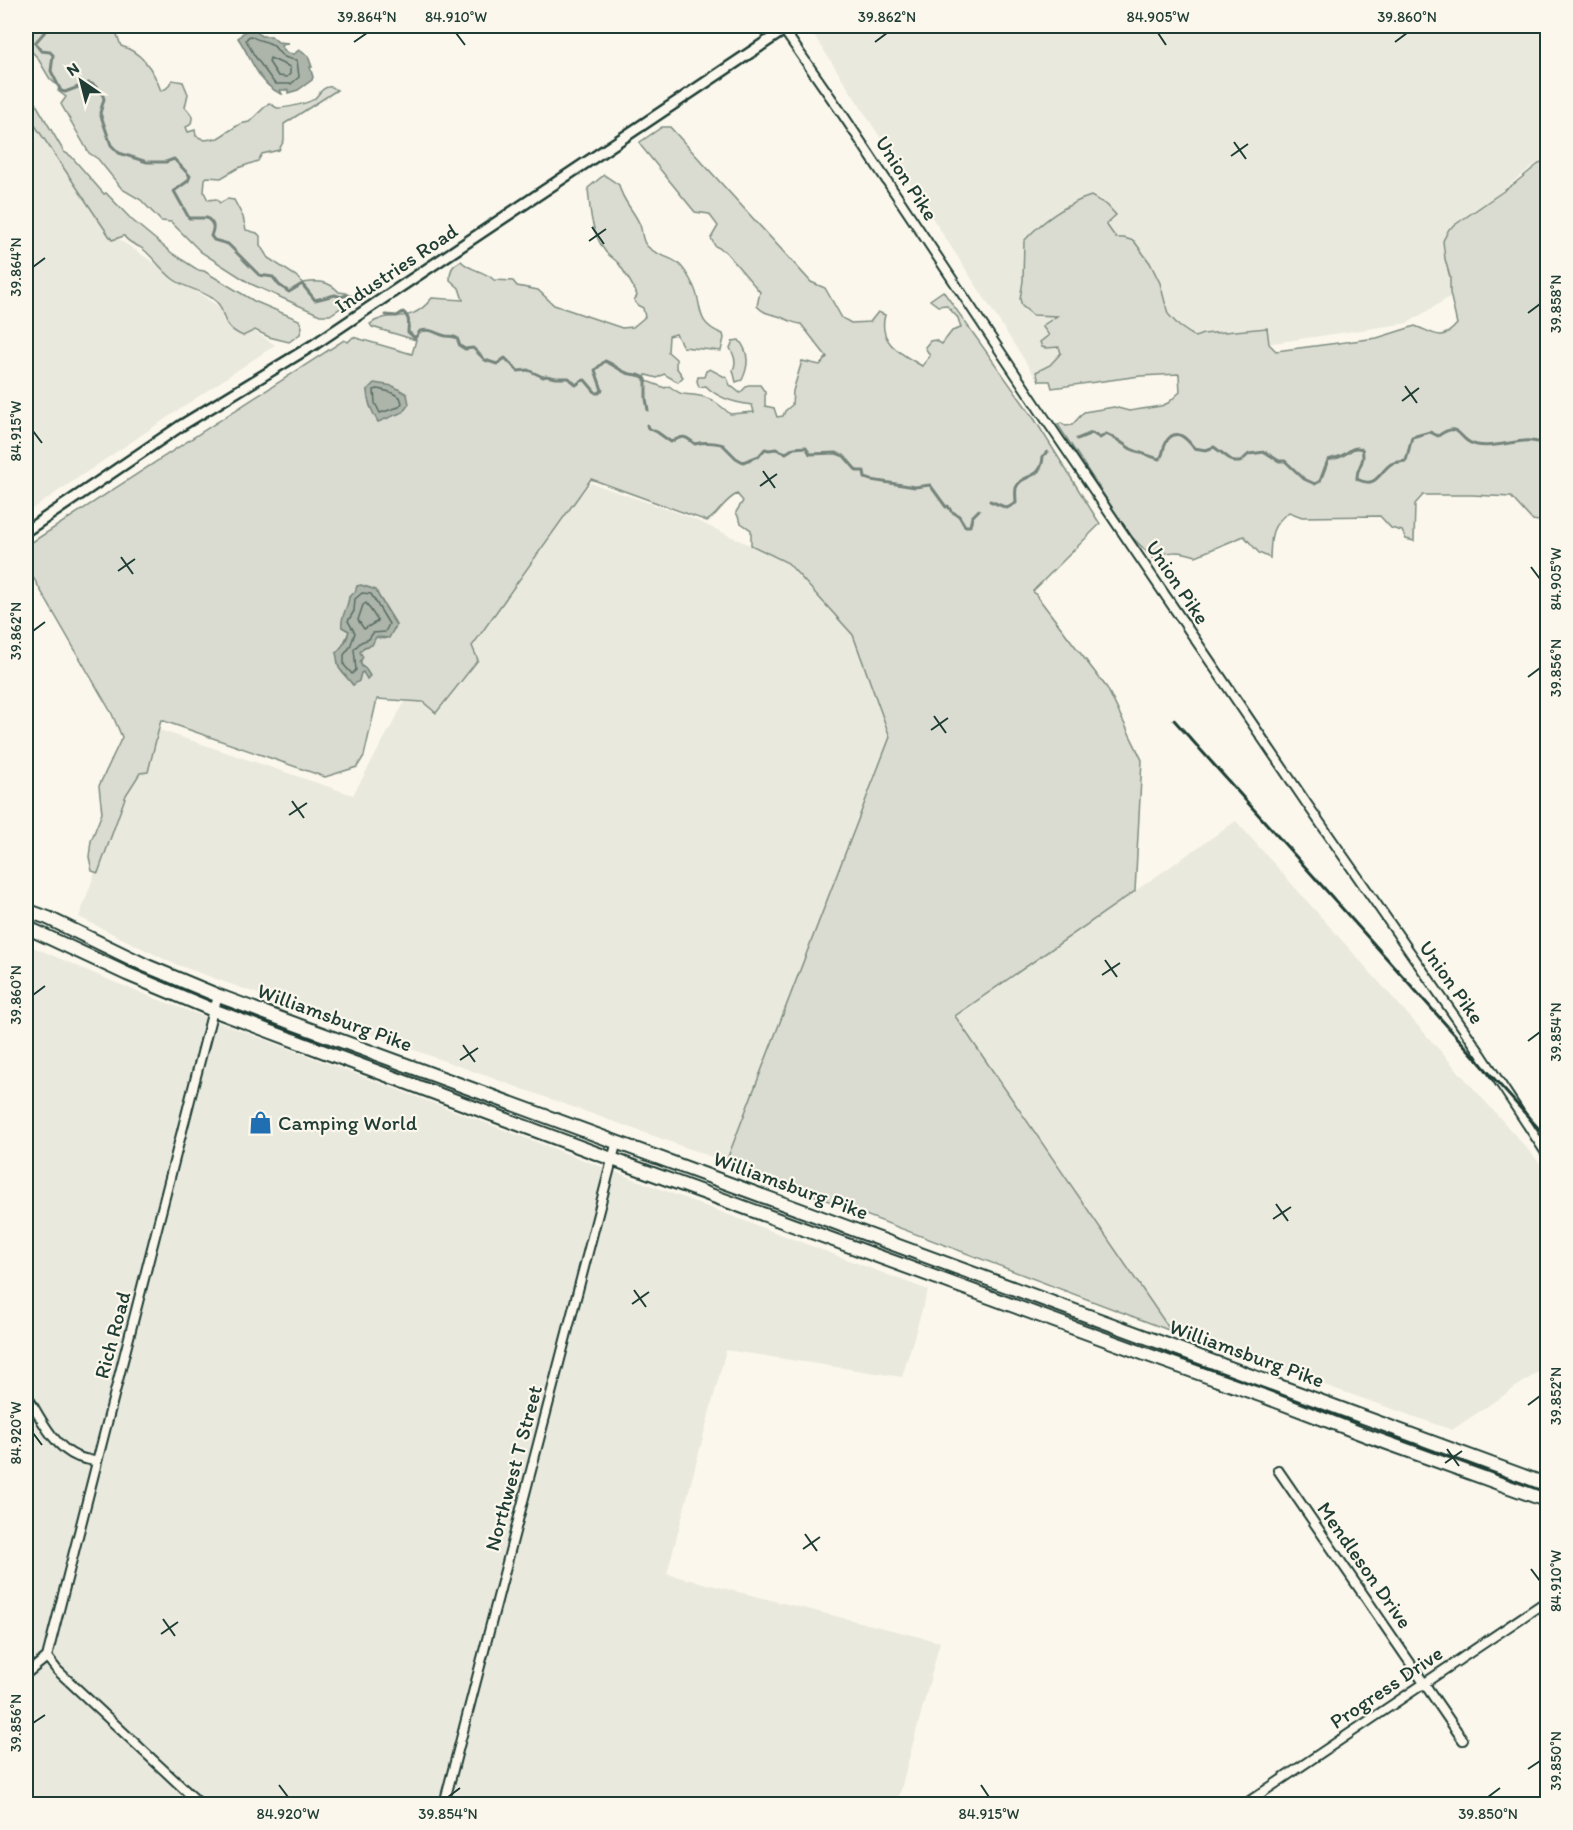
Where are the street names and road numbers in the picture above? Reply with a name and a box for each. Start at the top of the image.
street label: Union Pike [870,131,944,225]
street label: Industries Road [330,218,462,318]
street label: Union Pike [1141,535,1215,629]
street label: Union Pike [1414,936,1490,1028]
street label: Williamsburg Pike [254,977,416,1057]
street label: Williamsburg Pike [710,1145,872,1225]
street label: Rich Road [88,1288,136,1381]
street label: Williamsburg Pike [1166,1313,1328,1393]
street label: Northwest T Street [479,1382,547,1554]
street label: Mendleson Drive [1312,1497,1418,1633]
street label: Progress Drive [1325,1640,1447,1734]

